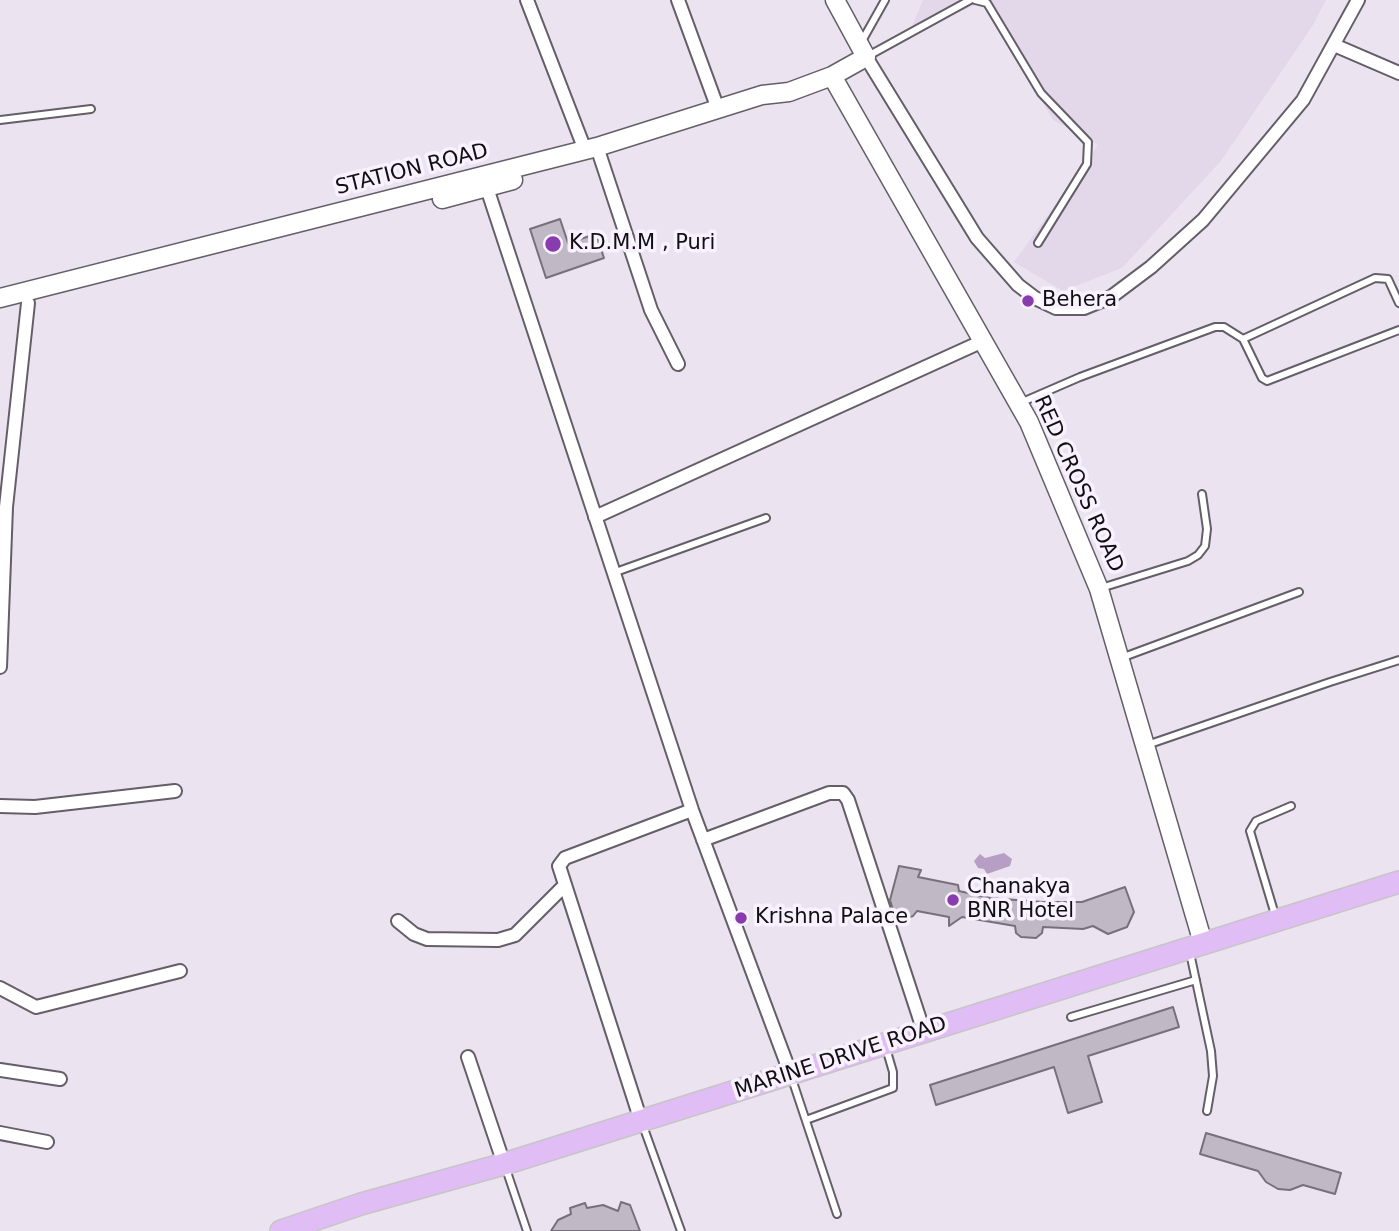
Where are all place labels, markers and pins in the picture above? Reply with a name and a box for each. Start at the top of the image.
place label: K.D.M.M , Puri [569,231,715,257]
marker: K.D.M.M , Puri [543,234,563,254]
place label: Behera [1042,288,1117,314]
marker: Behera [1020,293,1036,309]
place label: Chanakya BNR Hotel [967,875,1074,925]
marker: Chanakya BNR Hotel [945,892,961,908]
place label: Krishna Palace [755,905,908,931]
marker: Krishna Palace [733,910,749,926]

